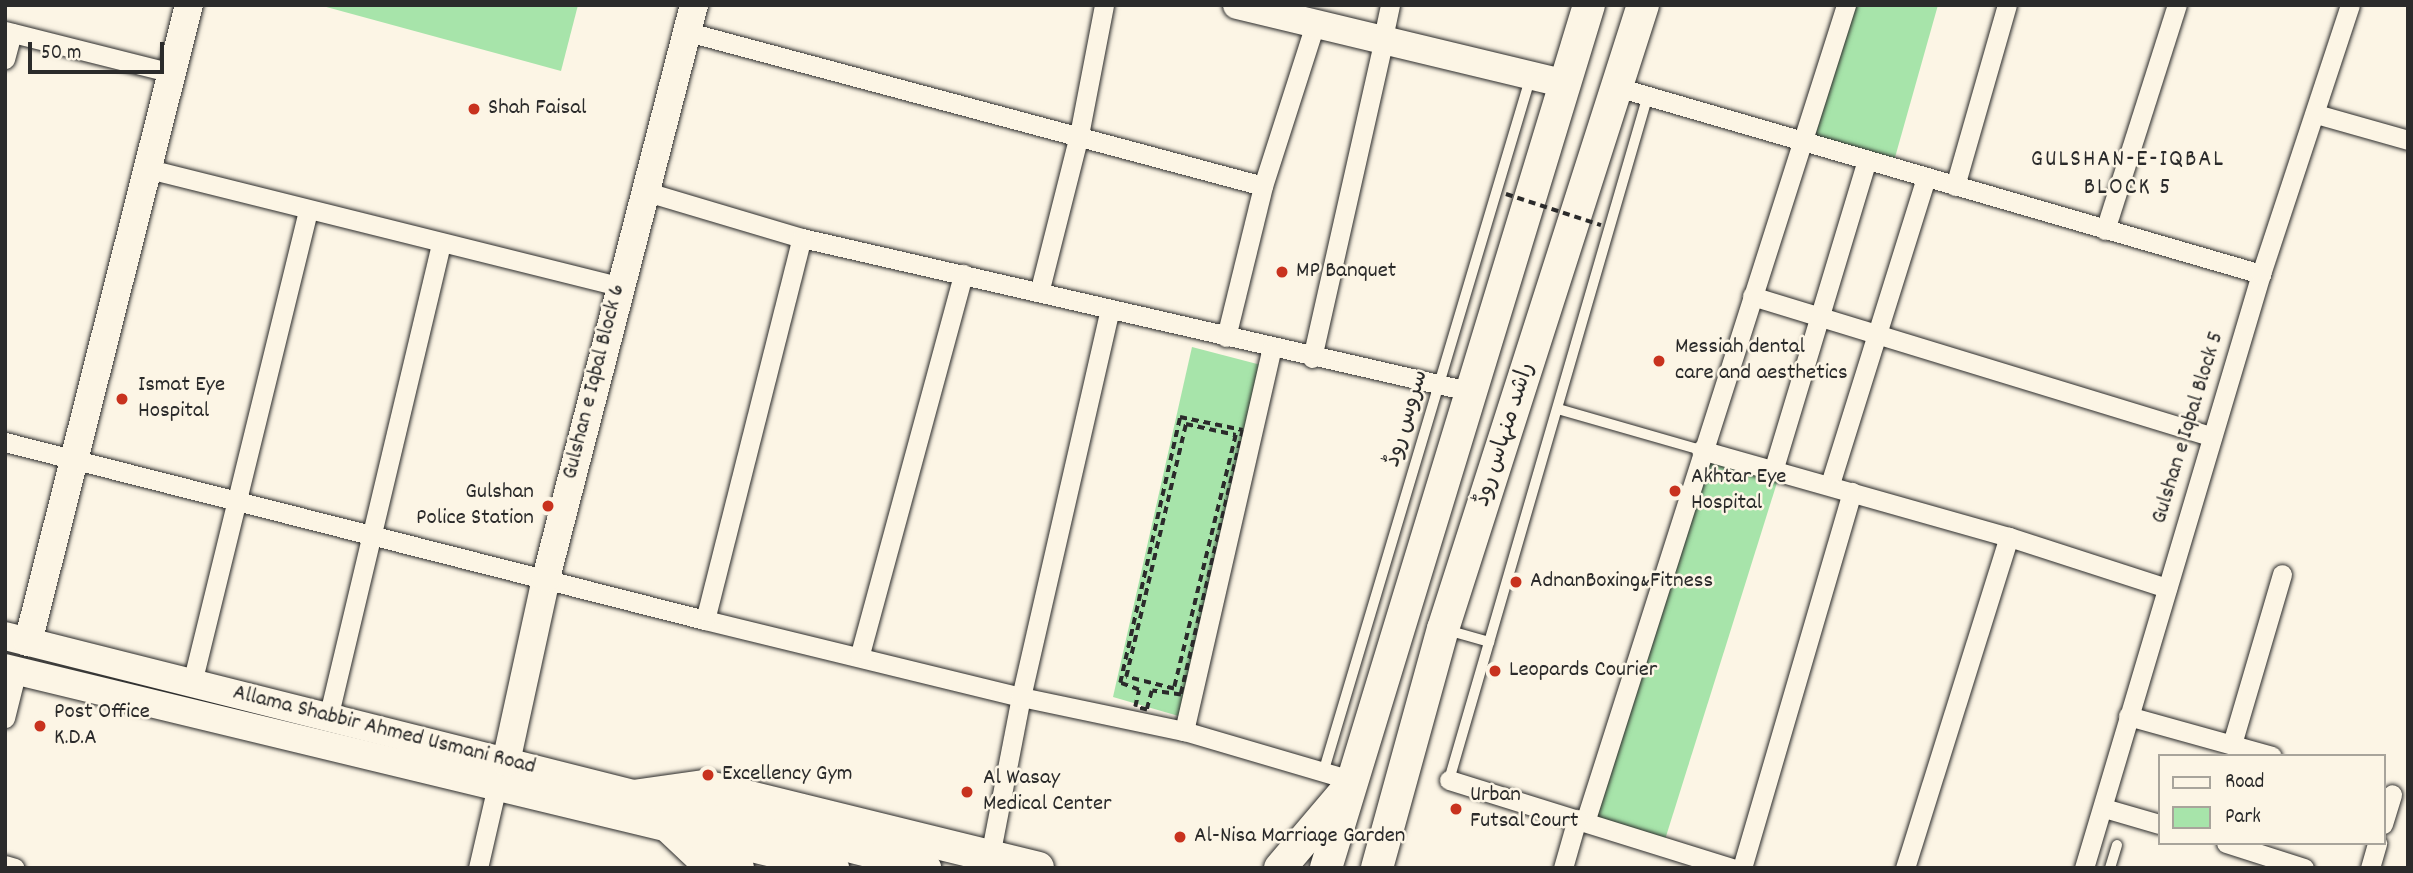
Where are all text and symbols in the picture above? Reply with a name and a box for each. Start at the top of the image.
scale bar [32,28,168,72]
text: 50 m [41,39,81,69]
place label: Shah Faisal [488,95,586,123]
marker: Shah Faisal [466,101,482,117]
district label: GULSHAN-E-IQBAL BLOCK 5 [2033,147,2223,203]
place label: MP Banquet [1296,258,1396,286]
marker: MP Banquet [1274,264,1290,280]
street label: Gulshan e Iqbal Block 6 [557,282,633,482]
street label: Gulshan e Iqbal Block 5 [2147,329,2231,527]
place label: Messiah dental care and aesthetics [1675,334,1848,388]
marker: Messiah dental care and aesthetics [1649,351,1669,371]
street label: راشد منہاس روڈ [1470,359,1542,511]
street label: سروس روڈ [1380,367,1436,471]
place label: Ismat Eye Hospital [138,372,225,426]
marker: Ismat Eye Hospital [112,389,132,409]
place label: Akhtar Eye Hospital [1691,464,1786,518]
place label: Gulshan Police Station [416,479,534,533]
marker: Akhtar Eye Hospital [1665,481,1685,501]
marker: Gulshan Police Station [540,498,556,514]
place label: AdnanBoxing&Fitness [1530,568,1713,596]
marker: AdnanBoxing&Fitness [1508,574,1524,590]
place label: Leopards Courier [1509,657,1657,685]
marker: Leopards Courier [1487,663,1503,679]
street label: Allama Shabbir Ahmed Usmani Road [230,680,538,782]
place label: Post Office K.D.A [54,699,150,753]
marker: Post Office K.D.A [32,718,48,734]
legend [2158,754,2385,845]
place label: Excellency Gym [722,761,853,789]
place label: Al Wasay Medical Center [983,765,1112,819]
marker: Excellency Gym [700,767,716,783]
text: Road [2225,768,2264,798]
marker: Al Wasay Medical Center [957,782,977,802]
place label: Urban Futsal Court [1470,782,1578,836]
marker: Urban Futsal Court [1448,801,1464,817]
text: Park [2225,803,2261,833]
place label: Al-Nisa Marriage Garden [1194,823,1405,851]
marker: Al-Nisa Marriage Garden [1172,829,1188,845]

